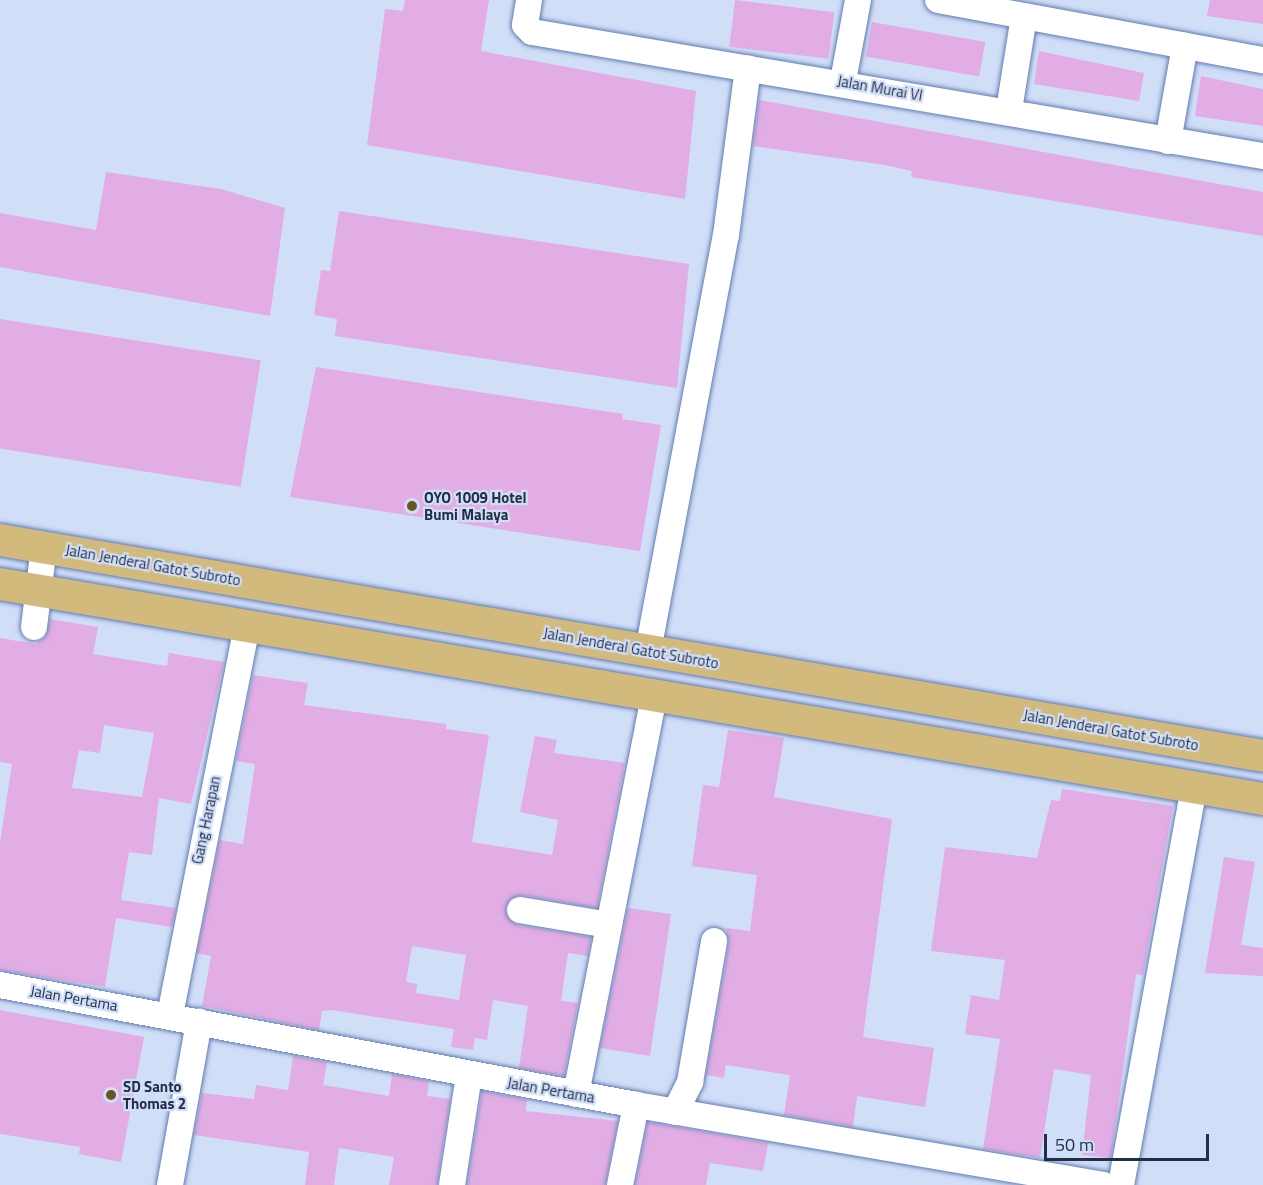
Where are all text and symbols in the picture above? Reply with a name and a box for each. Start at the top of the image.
street label: Jalan Murai VI [836,72,924,104]
place label: OYO 1009 Hotel Bumi Malaya [424,488,526,523]
marker: OYO 1009 Hotel Bumi Malaya [405,499,419,513]
street label: Jalan Jenderal Gatot Subroto [64,541,242,589]
street label: Jalan Jenderal Gatot Subroto [542,624,720,672]
street label: Jalan Jenderal Gatot Subroto [1022,706,1200,754]
street label: Gang Harapan [188,774,224,866]
street label: Jalan Pertama [29,981,119,1015]
street label: Jalan Pertama [506,1073,596,1107]
place label: SD Santo Thomas 2 [123,1077,186,1112]
marker: SD Santo Thomas 2 [104,1088,118,1102]
scale bar [1047,1122,1212,1160]
text: 50 m [1055,1131,1094,1158]

